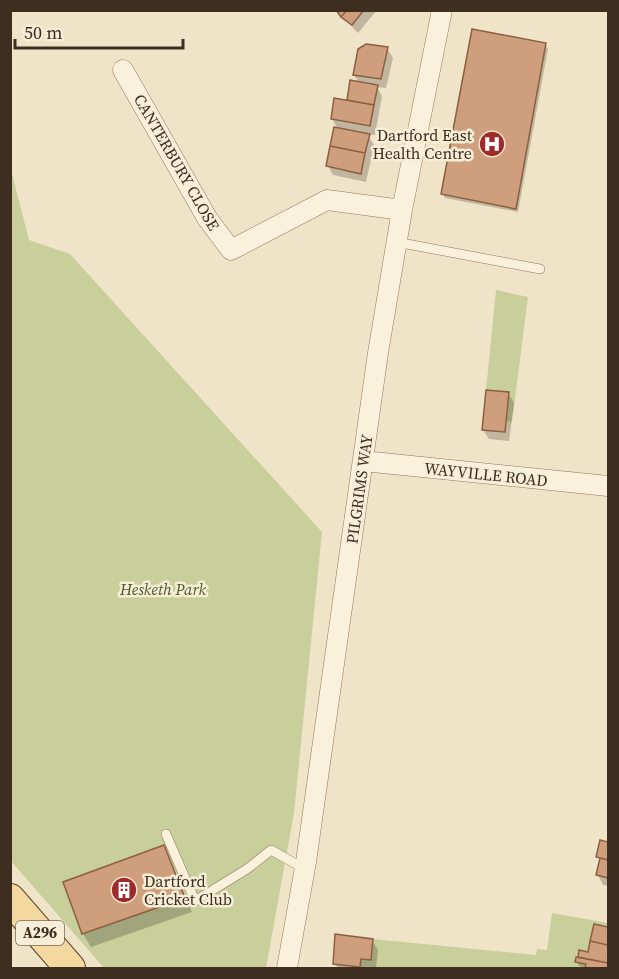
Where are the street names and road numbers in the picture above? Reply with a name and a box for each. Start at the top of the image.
street label: CANTERBURY CLOSE [129,90,225,235]
street label: PILGRIMS WAY [340,433,378,545]
street label: WAYVILLE ROAD [423,457,549,491]
road number: A296 [16,921,64,945]

